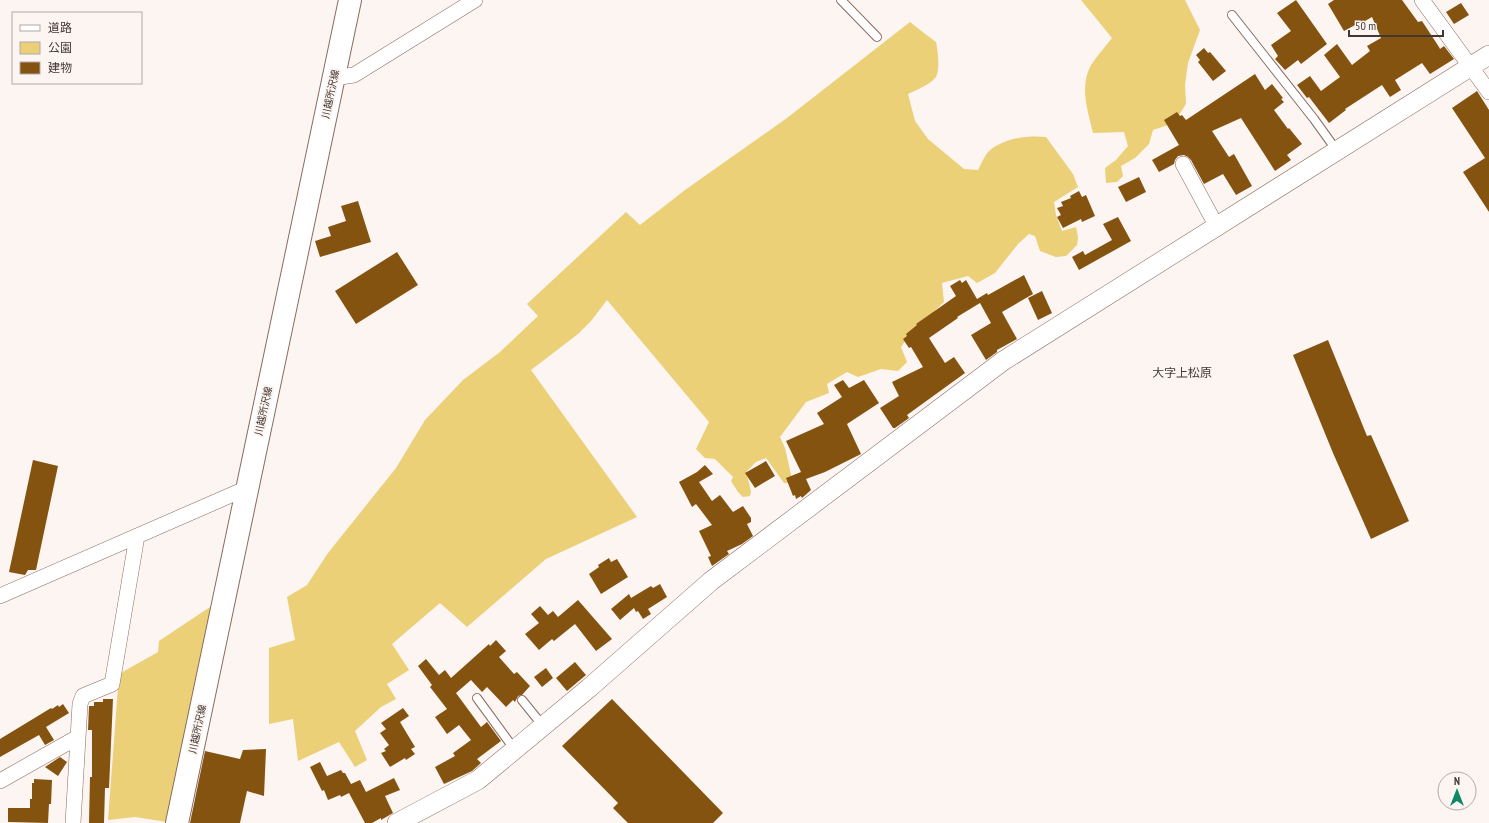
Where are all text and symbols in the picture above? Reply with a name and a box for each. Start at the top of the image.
legend [12,12,142,84]
scale bar [1349,12,1443,38]
text: 50 m [1355,18,1376,33]
text: 道路 [48,20,72,35]
text: 公園 [48,40,72,55]
text: 建物 [48,60,72,75]
street label: 川越所沢線 [319,68,342,120]
district label: 大字上松原 [1152,365,1212,380]
street label: 川越所沢線 [252,385,275,437]
street label: 川越所沢線 [186,703,209,755]
north arrow [1437,771,1477,811]
text: N [1454,774,1460,788]

